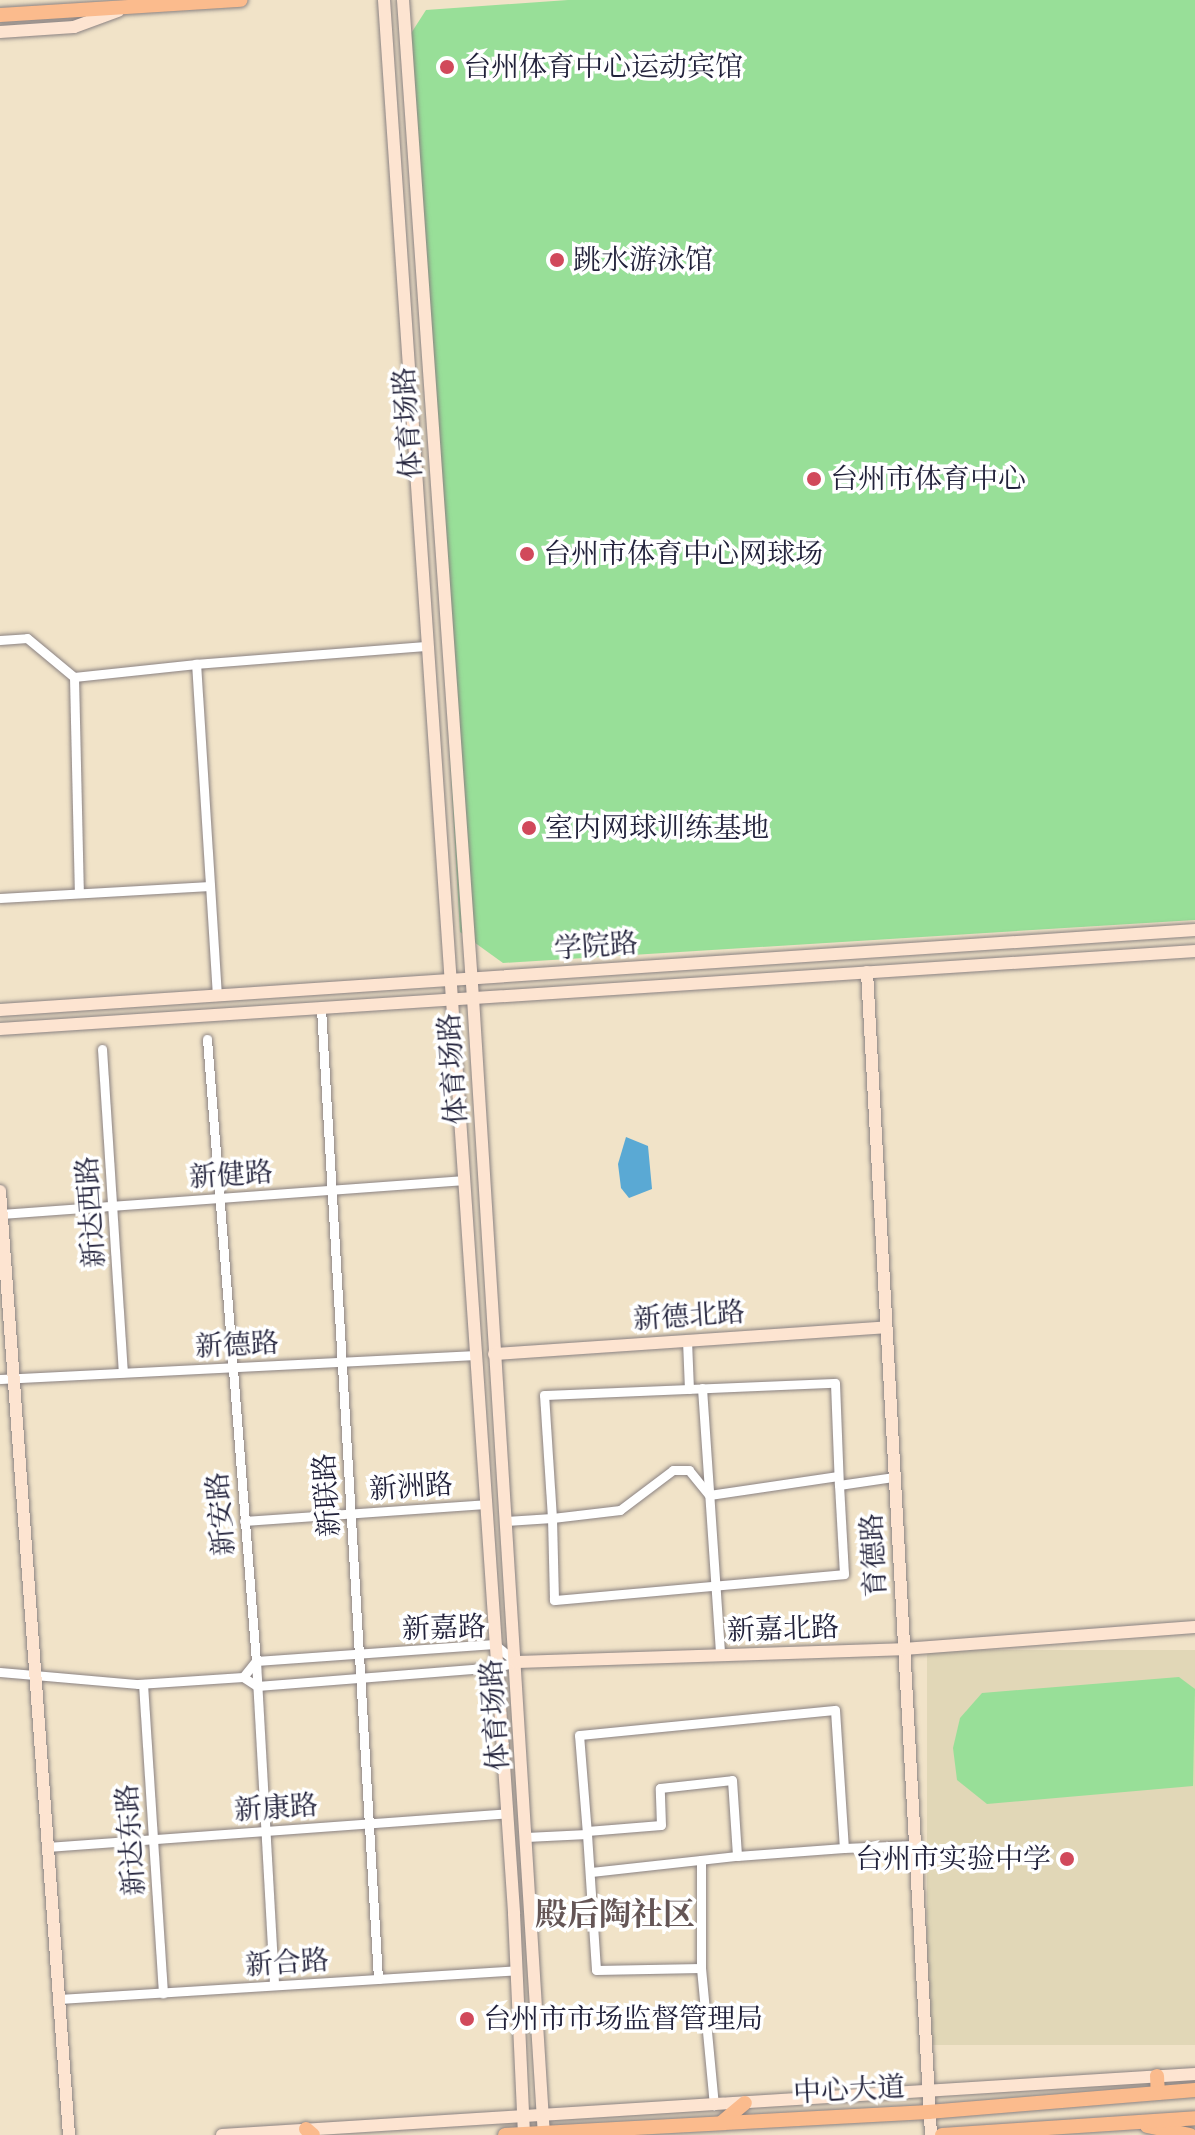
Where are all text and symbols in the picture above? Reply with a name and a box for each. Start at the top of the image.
place label: 台州体育中心运动宾馆 [463,50,743,84]
marker: 台州体育中心运动宾馆 [438,58,456,76]
place label: 跳水游泳馆 [573,243,713,277]
marker: 跳水游泳馆 [548,251,566,269]
street label: 体育场路 [387,366,429,480]
place label: 台州市体育中心 [830,462,1026,496]
marker: 台州市体育中心 [805,470,823,488]
place label: 台州市体育中心网球场 [543,537,823,571]
marker: 台州市体育中心网球场 [518,545,536,563]
place label: 室内网球训练基地 [545,811,769,845]
marker: 室内网球训练基地 [520,819,538,837]
street label: 学院路 [553,926,639,966]
street label: 体育场路 [432,1012,474,1126]
street label: 新达西路 [70,1155,112,1269]
street label: 新健路 [188,1155,274,1195]
street label: 新德北路 [632,1295,746,1337]
street label: 新德路 [194,1326,280,1364]
street label: 新联路 [307,1452,347,1538]
street label: 新洲路 [368,1467,454,1507]
street label: 新安路 [201,1471,241,1557]
street label: 育德路 [855,1512,893,1598]
street label: 新嘉路 [401,1610,487,1646]
street label: 新嘉北路 [726,1610,840,1648]
street label: 体育场路 [474,1658,516,1772]
street label: 新达东路 [110,1783,152,1897]
street label: 新康路 [233,1788,319,1828]
place label: 台州市实验中学 [855,1842,1051,1876]
marker: 台州市实验中学 [1058,1850,1076,1868]
district label: 殿后陶社区 [535,1896,695,1934]
street label: 新合路 [244,1943,330,1983]
place label: 台州市市场监督管理局 [483,2002,763,2036]
marker: 台州市市场监督管理局 [458,2010,476,2028]
street label: 中心大道 [792,2070,906,2110]

